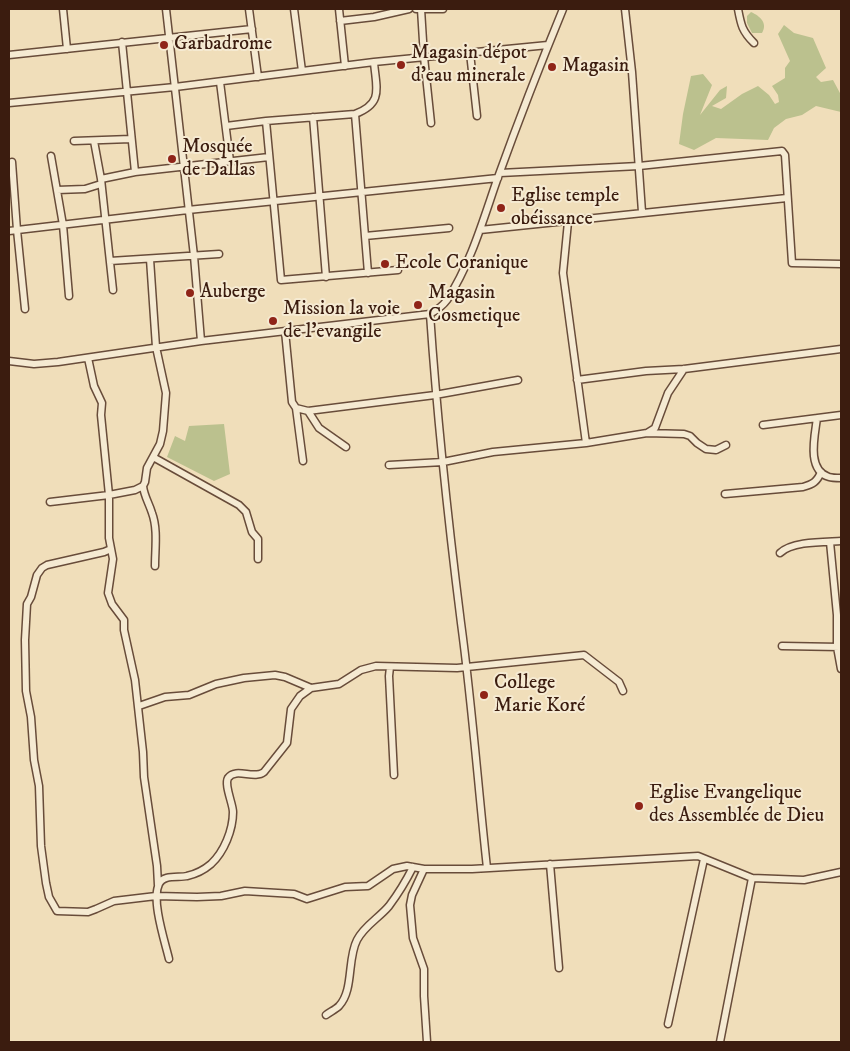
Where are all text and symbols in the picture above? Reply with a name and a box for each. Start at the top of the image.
place label: Garbadrome [174,33,272,57]
marker: Garbadrome [158,39,170,51]
place label: Magasin dépot d'eau minerale [411,42,527,89]
place label: Magasin [562,55,629,79]
marker: Magasin dépot d'eau minerale [395,59,407,71]
marker: Magasin [546,61,558,73]
place label: Mosquée de Dallas [182,136,255,183]
marker: Mosquée de Dallas [166,153,178,165]
place label: Eglise temple obéissance [511,185,619,232]
marker: Eglise temple obéissance [495,202,507,214]
place label: Ecole Coranique [395,252,528,276]
marker: Ecole Coranique [379,258,391,270]
place label: Auberge [200,281,265,305]
place label: Magasin Cosmetique [428,282,520,329]
marker: Auberge [184,287,196,299]
place label: Mission la voie de l'evangile [283,298,400,345]
marker: Magasin Cosmetique [412,299,424,311]
marker: Mission la voie de l'evangile [267,315,279,327]
place label: College Marie Koré [494,672,585,719]
marker: College Marie Koré [478,689,490,701]
place label: Eglise Evangelique des Assemblée de Dieu [649,782,824,829]
marker: Eglise Evangelique des Assemblée de Dieu [633,800,645,812]

